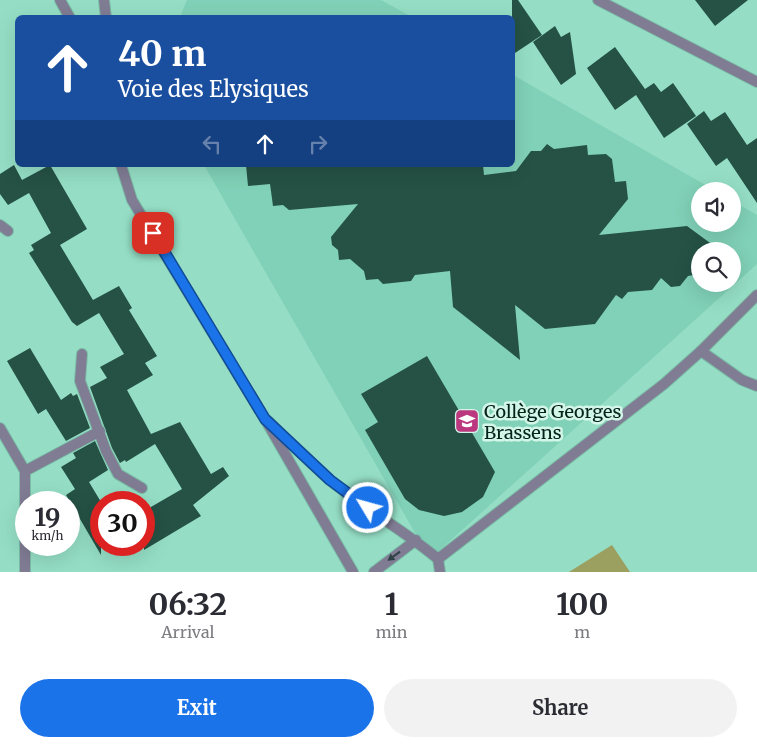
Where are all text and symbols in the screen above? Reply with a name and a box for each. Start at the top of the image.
text: 40 m [118,32,206,76]
icon: ahead [35,35,100,100]
text: Voie des Elysiques [118,75,309,103]
icon: left [198,130,226,158]
icon: ahead [251,130,279,158]
icon: right [304,130,332,158]
map controls [691,182,741,292]
button: sound [691,182,741,232]
pin [132,212,174,254]
icon: arrive [139,219,167,247]
button: search [691,242,741,292]
place label: Collège Georges Brassens [484,400,621,444]
school or university icon: Collège Georges Brassens [454,408,480,434]
position arrow [341,481,393,533]
speed limit sign: 30 [90,491,155,556]
text: 19 [35,501,60,533]
text: km/h [32,528,63,543]
one-way arrow [387,551,401,561]
text: 06:32 [149,585,227,623]
text: 1 [385,585,398,623]
text: 100 [556,585,608,623]
text: Arrival [161,622,215,642]
text: min [376,622,407,642]
text: m [574,622,590,642]
button: Exit [20,679,374,737]
button: Share [384,679,737,737]

